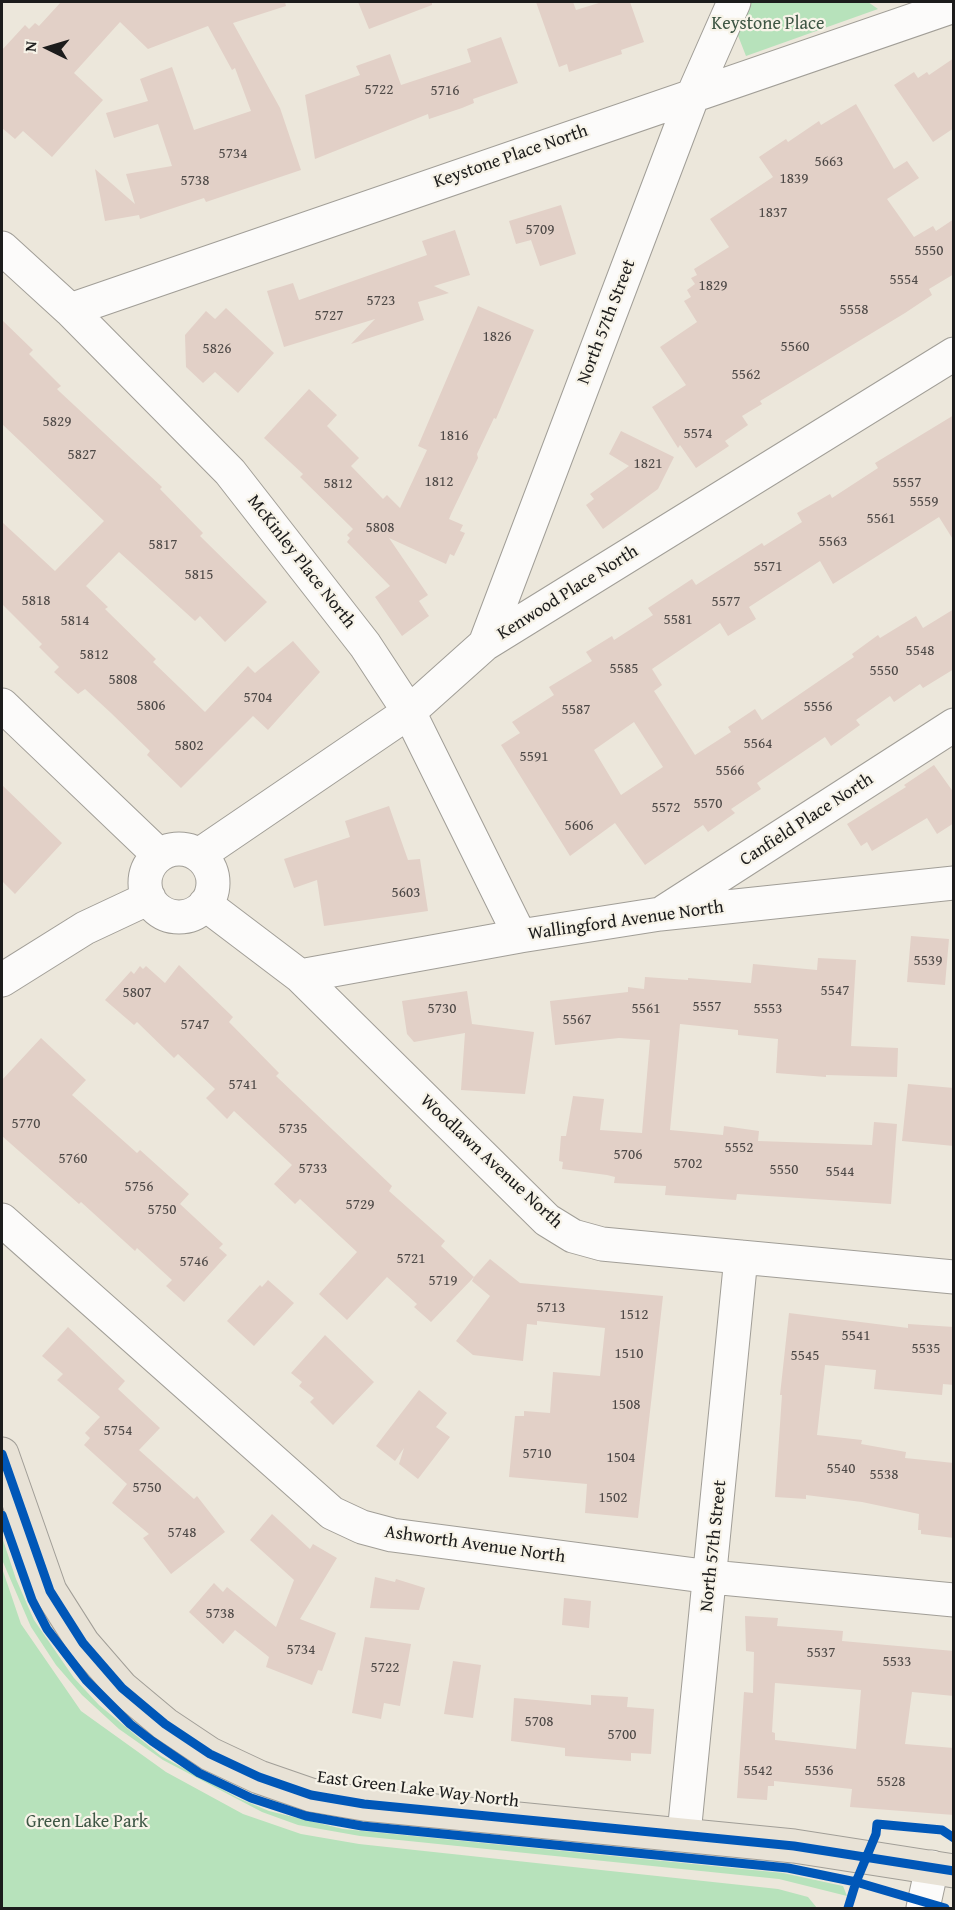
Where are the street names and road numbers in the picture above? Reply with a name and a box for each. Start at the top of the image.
street label: Keystone Place North [431,120,591,194]
street label: North 57th Street [573,256,641,388]
street label: McKinley Place North [242,491,360,633]
street label: Kenwood Place North [494,541,642,645]
street label: Canfield Place North [736,769,878,871]
street label: Wallingford Avenue North [527,897,725,945]
street label: Woodlawn Avenue North [415,1090,567,1234]
street label: North 57th Street [696,1479,732,1613]
street label: Ashworth Avenue North [383,1522,567,1568]
street label: East Green Lake Way North [316,1767,520,1813]

